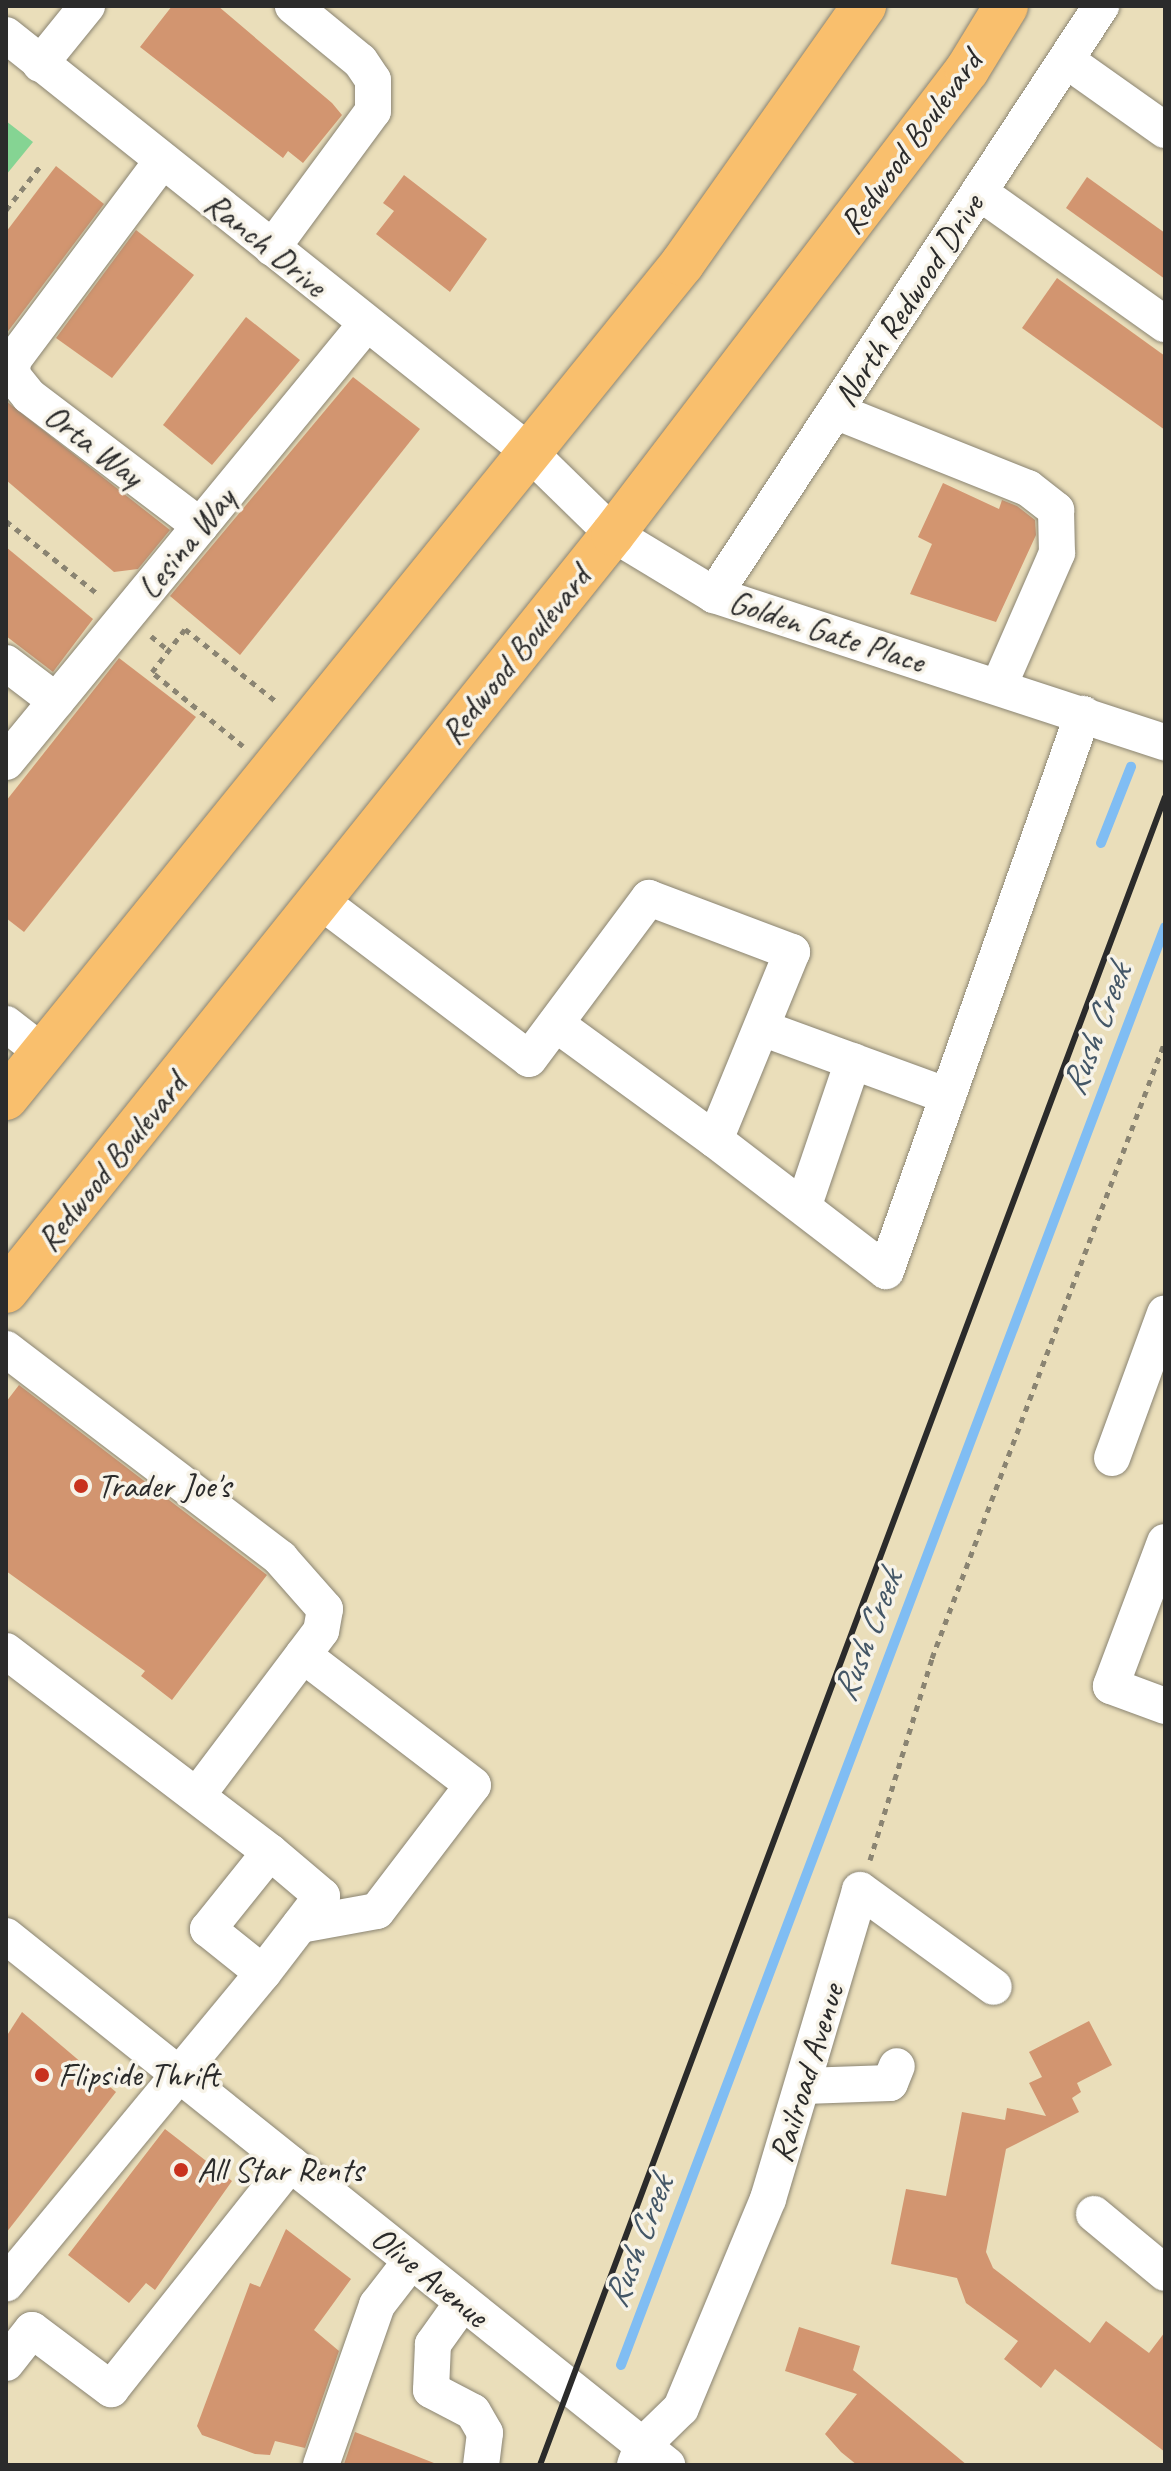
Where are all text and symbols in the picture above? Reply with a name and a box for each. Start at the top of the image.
street label: Redwood Boulevard [830,43,990,241]
street label: Ranch Drive [197,183,335,305]
street label: North Redwood Drive [824,186,992,414]
street label: Orta Way [36,394,152,496]
street label: Lesina Way [129,479,243,607]
street label: Redwood Boulevard [431,558,599,752]
street label: Golden Gate Place [724,580,930,682]
water label: Rush Creek [1052,959,1140,1101]
street label: Redwood Boulevard [27,1065,195,1259]
place label: Trader Joe's [97,1466,230,1506]
marker: Trader Joe's [72,1477,90,1495]
water label: Rush Creek [823,1565,911,1707]
street label: Railroad Avenue [760,1979,852,2167]
place label: Flipside Thrift [58,2055,220,2095]
marker: Flipside Thrift [33,2066,51,2084]
place label: All Star Rents [197,2150,365,2190]
marker: All Star Rents [172,2161,190,2179]
water label: Rush Creek [594,2171,682,2313]
street label: Olive Avenue [363,2217,497,2335]

